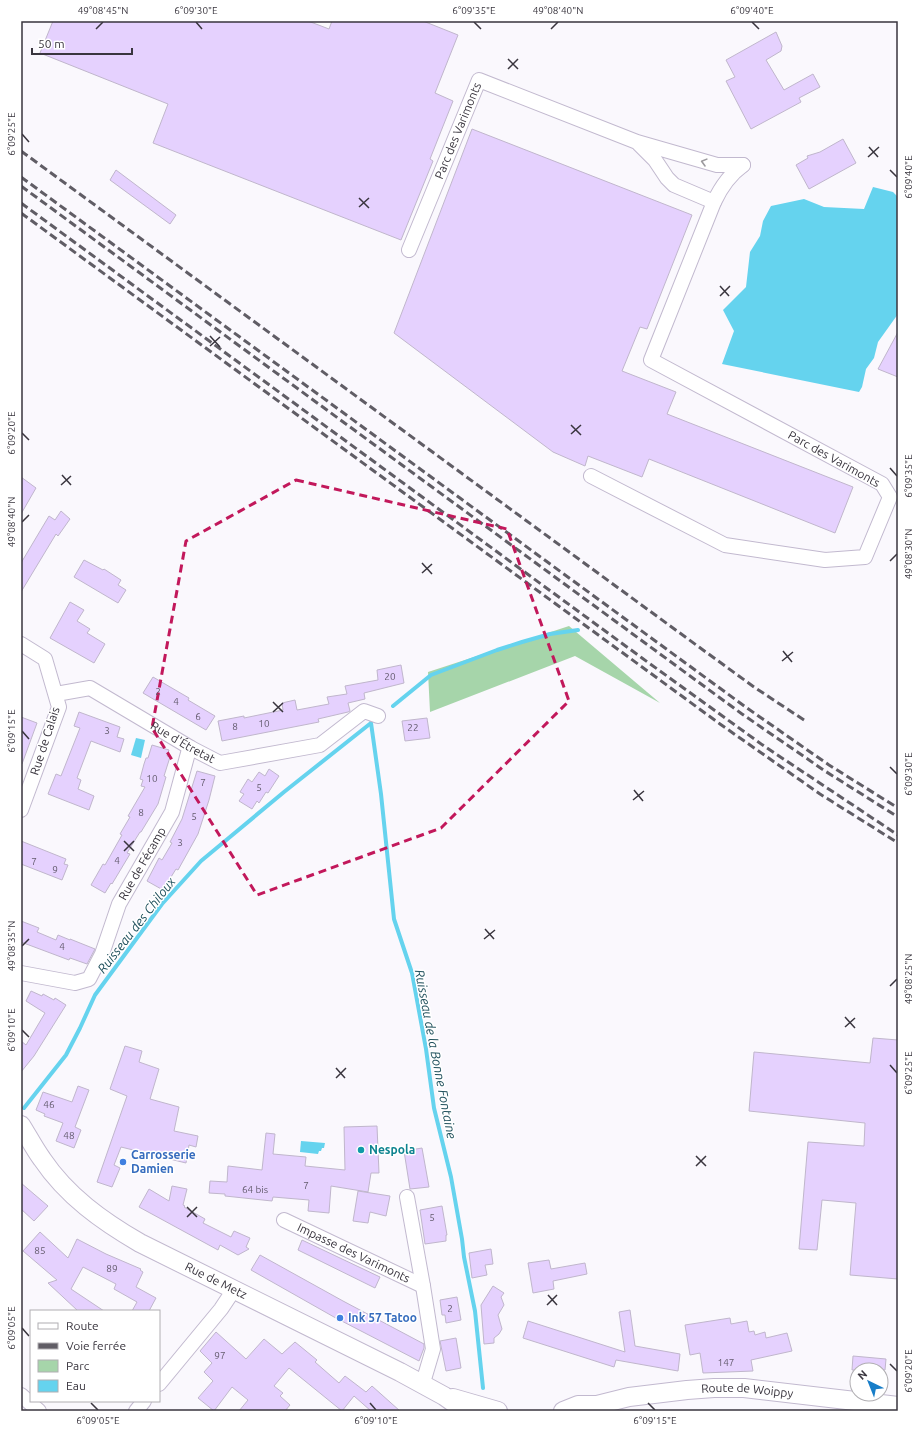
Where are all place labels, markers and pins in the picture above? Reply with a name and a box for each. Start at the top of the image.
place label: Nespola [369,1143,415,1156]
marker: Nespola [356,1145,366,1155]
place label: Carrosserie Damien [131,1148,196,1175]
marker: Carrosserie Damien [118,1157,128,1167]
place label: Ink 57 Tatoo [348,1311,417,1324]
marker: Ink 57 Tatoo [335,1313,345,1323]

